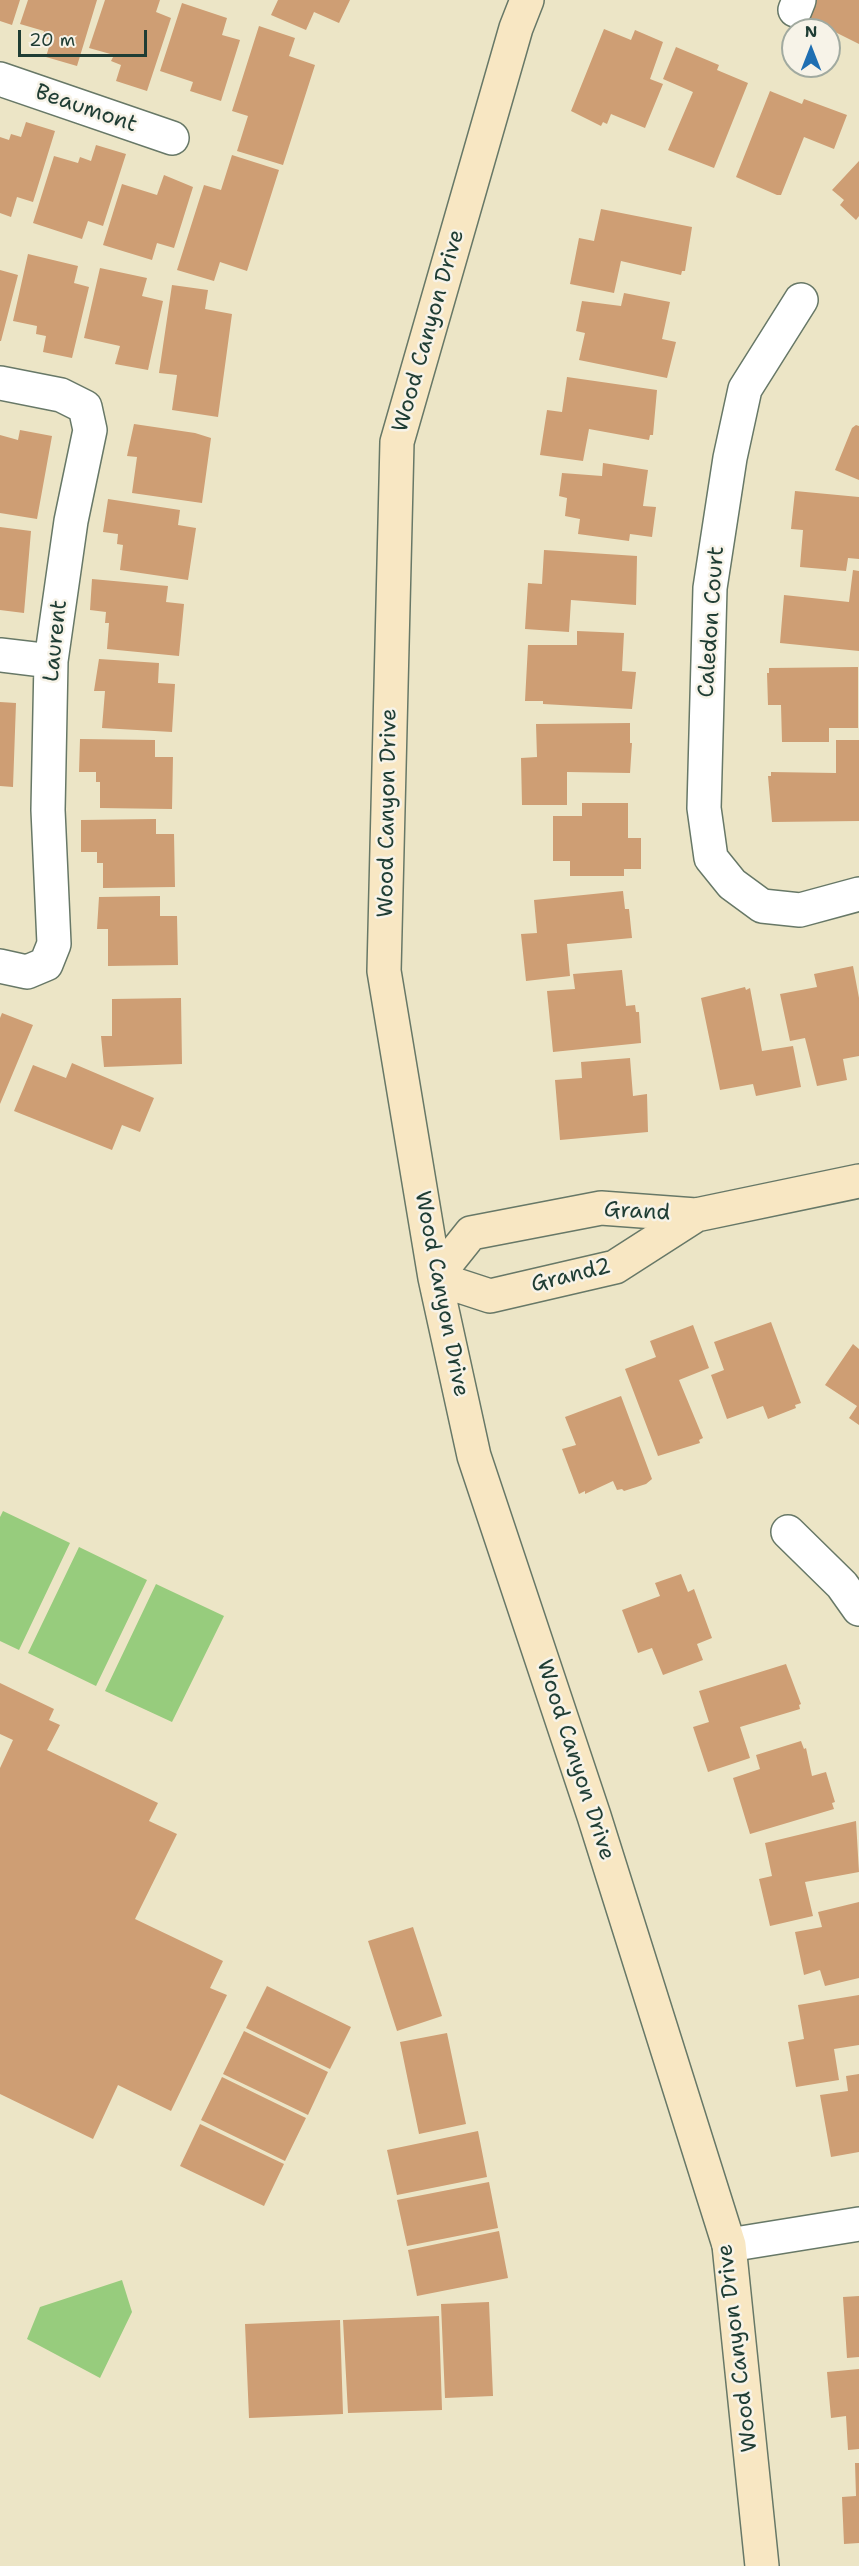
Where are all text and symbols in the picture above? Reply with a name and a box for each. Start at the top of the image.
scale bar [21,18,150,56]
north arrow [781,18,841,78]
text: N [805,21,817,42]
text: 20 m [29,28,75,52]
street label: Beaumont [32,79,140,139]
street label: Wood Canyon Drive [387,227,471,435]
street label: Caledon Court [694,545,730,699]
street label: Laurent [39,599,73,683]
street label: Wood Canyon Drive [373,708,403,918]
street label: Wood Canyon Drive [408,1189,474,1399]
street label: Grand [603,1197,671,1227]
street label: Grand2 [528,1253,614,1299]
street label: Wood Canyon Drive [530,1656,620,1864]
street label: Wood Canyon Drive [712,2243,764,2453]

